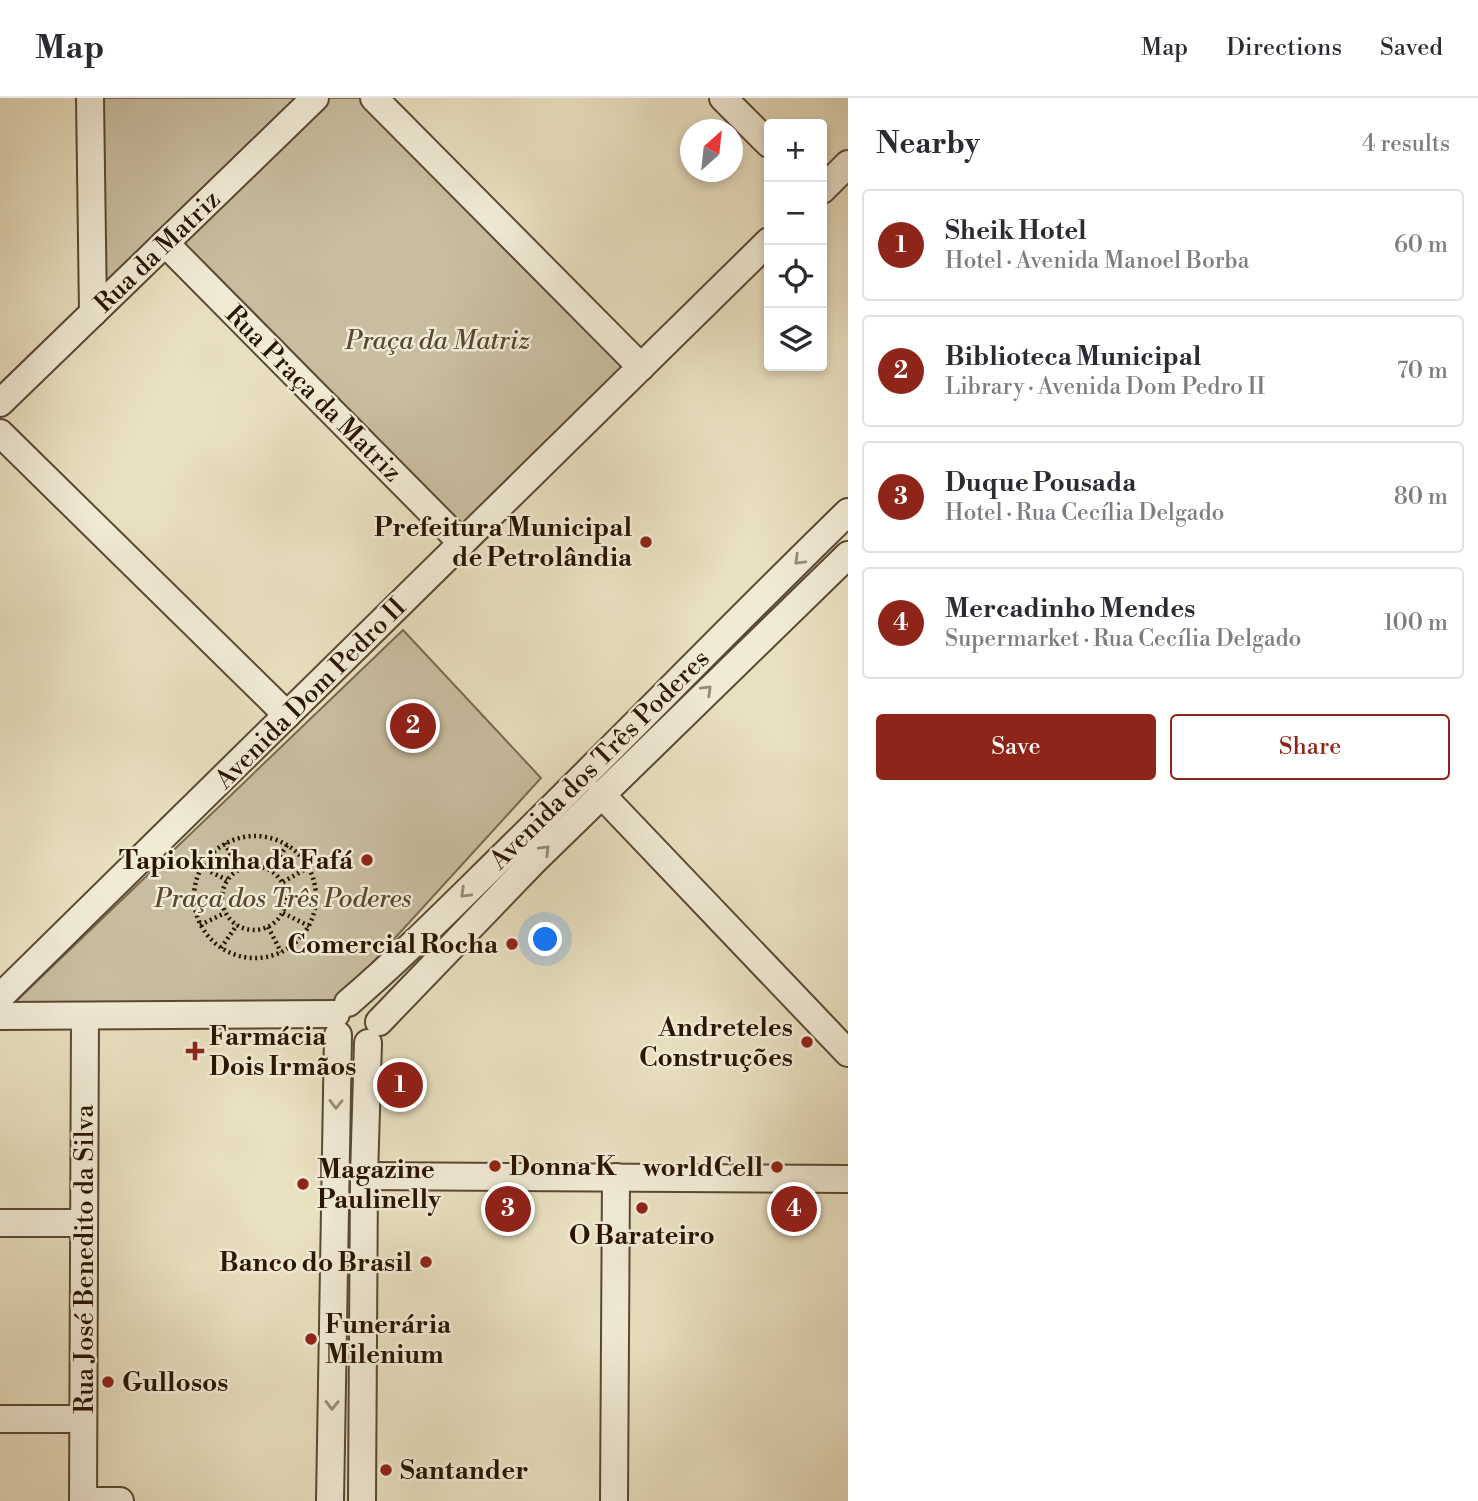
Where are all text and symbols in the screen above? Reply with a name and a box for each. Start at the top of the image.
text: Map [35,28,104,69]
text: Map [1141,33,1188,63]
text: Directions [1226,33,1342,63]
text: Saved [1380,33,1443,63]
north arrow [680,119,743,182]
map controls [764,119,827,371]
button: + [764,119,827,182]
text: Nearby [876,125,980,163]
text: 4 results [1362,130,1450,158]
button: − [764,182,827,245]
street label: Rua da Matriz [88,184,227,320]
text: Sheik Hotel [945,215,1087,247]
text: 1 [895,231,907,259]
text: 60 m [1394,231,1448,259]
button: locate [764,245,827,308]
text: Hotel · Avenida Manoel Borba [945,247,1249,275]
street label: Rua Praça da Matriz [218,299,408,489]
button: layers [764,308,827,371]
park label: Praça da Matriz [344,325,531,357]
text: Biblioteca Municipal [945,341,1201,373]
text: 2 [894,357,908,385]
text: 70 m [1397,357,1448,385]
text: Library · Avenida Dom Pedro II [945,373,1265,401]
text: Duque Pousada [945,467,1136,499]
text: 3 [894,483,908,511]
text: 80 m [1394,483,1448,511]
text: Hotel · Rua Cecília Delgado [945,499,1224,527]
place label: Prefeitura Municipal de Petrolândia [374,512,633,574]
marker: Prefeitura Municipal de Petrolândia [638,534,654,550]
one-way arrow [794,551,807,564]
street label: Avenida Dom Pedro II [208,591,413,797]
text: Mercadinho Mendes [945,593,1195,625]
text: 4 [893,609,909,637]
text: 100 m [1383,609,1448,637]
text: Supermarket · Rua Cecília Delgado [945,625,1302,653]
street label: Avenida dos Três Poderes [482,643,716,877]
one-way arrow [699,686,711,698]
pin: 2 [390,700,436,752]
button: Save [876,714,1156,780]
button: Share [1170,714,1450,780]
place label: Tapiokinha da Fafá [119,845,354,877]
one-way arrow [537,845,550,858]
marker: Tapiokinha da Fafá [359,852,375,868]
park label: Praça dos Três Poderes [154,883,412,915]
one-way arrow [460,885,473,898]
your location [528,922,562,956]
place label: Comercial Rocha [287,929,499,961]
marker: Comercial Rocha [504,936,520,952]
place label: Andreteles Construções [639,1012,793,1074]
place label: Farmácia Dois Irmãos [209,1021,356,1083]
marker: Andreteles Construções [799,1034,815,1050]
marker: Farmácia Dois Irmãos [187,1043,203,1059]
pin: 1 [377,1059,423,1111]
one-way arrow [328,1099,344,1109]
street label: Rua José Benedito da Silva [69,1103,101,1414]
place label: Donna K [509,1151,617,1183]
place label: worldCell [642,1152,763,1184]
place label: Magazine Paulinelly [317,1154,442,1216]
marker: Donna K [487,1158,503,1174]
marker: worldCell [769,1159,785,1175]
marker: Magazine Paulinelly [295,1176,311,1192]
pin: 3 [485,1183,531,1235]
pin: 4 [771,1183,817,1235]
marker: O Barateiro [634,1200,650,1216]
place label: O Barateiro [569,1220,715,1252]
place label: Banco do Brasil [219,1247,412,1279]
marker: Banco do Brasil [418,1254,434,1270]
place label: Funerária Milenium [325,1309,452,1371]
marker: Funerária Milenium [303,1331,319,1347]
place label: Gullosos [122,1367,229,1399]
marker: Gullosos [100,1374,116,1390]
one-way arrow [324,1400,340,1410]
place label: Santander [400,1455,528,1487]
marker: Santander [378,1462,394,1478]

